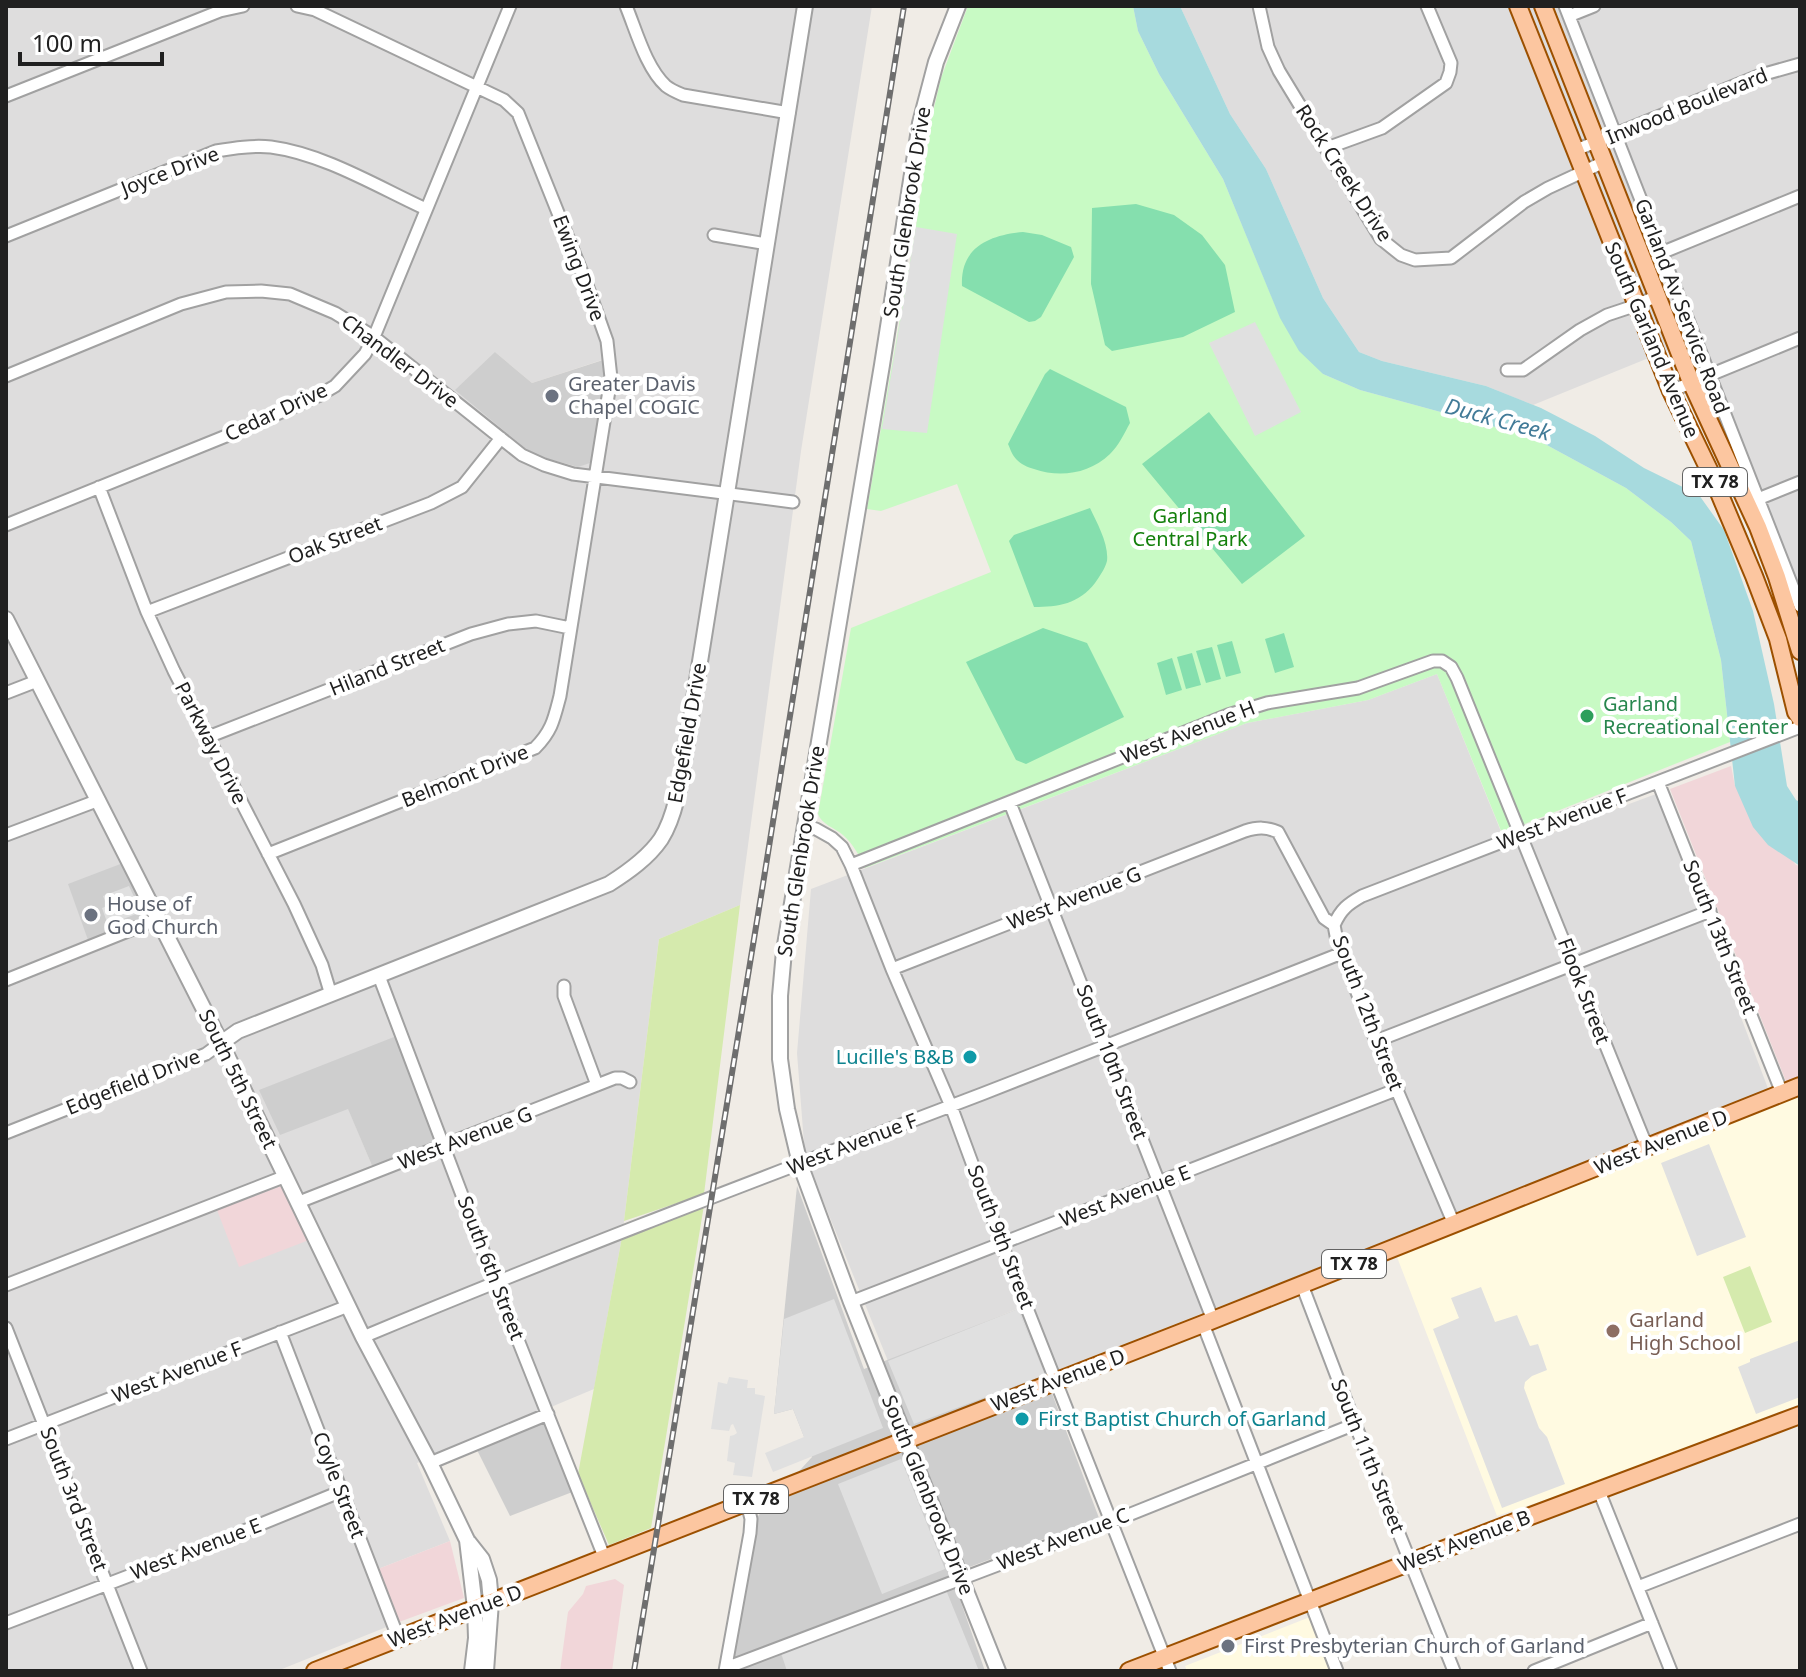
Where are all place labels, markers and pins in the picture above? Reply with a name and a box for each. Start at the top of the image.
place label: Greater Davis Chapel COGIC [568,370,700,420]
marker: Greater Davis Chapel COGIC [543,387,561,405]
place label: Garland Recreational Center [1603,690,1788,740]
marker: Garland Recreational Center [1578,707,1596,725]
place label: House of God Church [107,890,218,940]
marker: House of God Church [82,906,100,924]
place label: Lucille's B&B [836,1043,954,1070]
marker: Lucille's B&B [961,1048,979,1066]
place label: Garland High School [1629,1306,1741,1356]
marker: Garland High School [1604,1322,1622,1340]
place label: First Baptist Church of Garland [1038,1405,1326,1432]
marker: First Baptist Church of Garland [1013,1410,1031,1428]
place label: First Presbyterian Church of Garland [1244,1632,1585,1659]
marker: First Presbyterian Church of Garland [1219,1637,1237,1655]

